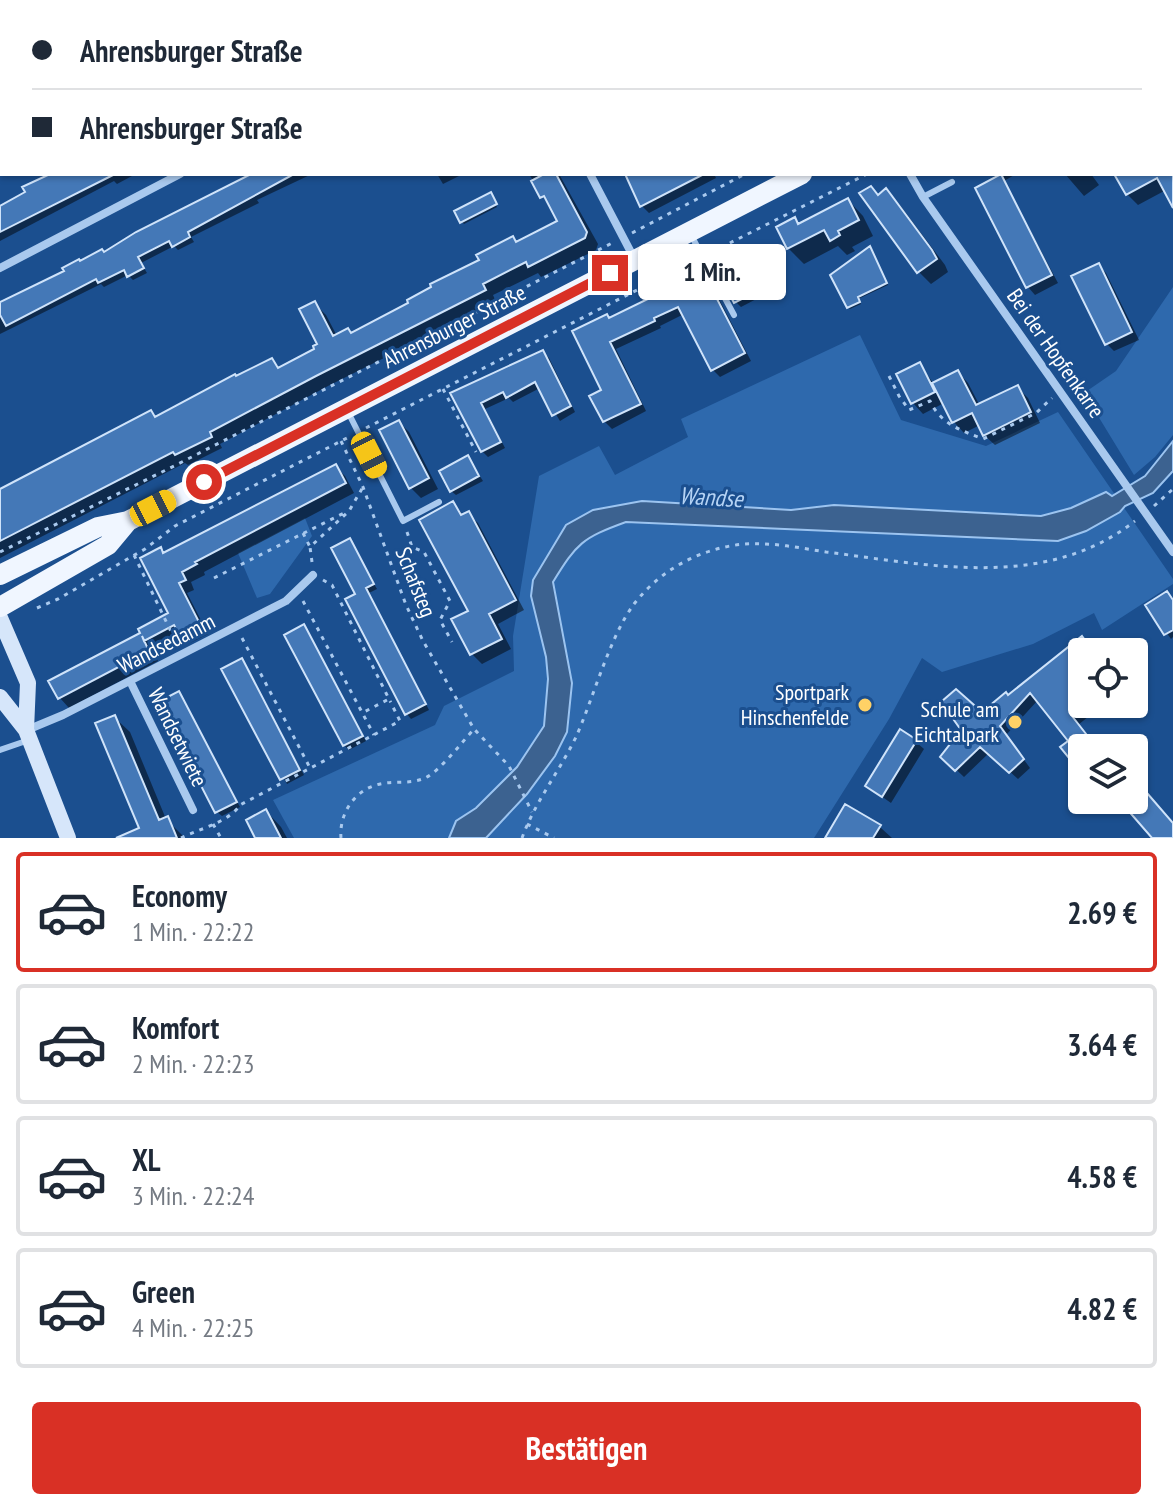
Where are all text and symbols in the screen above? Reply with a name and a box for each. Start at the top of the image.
text: Ahrensburger Straße [80,31,303,70]
text: Ahrensburger Straße [80,108,303,147]
callout: 1 Min. [638,245,786,301]
route end [592,255,628,291]
text: 1 Min. [683,255,741,288]
street label: Ahrensburger Straße [378,278,530,374]
street label: Bei der Hopfenkarre [1001,283,1111,423]
car [347,428,391,482]
route start [186,464,222,500]
water label: Wandse [678,480,746,514]
car [126,486,180,530]
street label: Schafsteg [389,543,443,621]
street label: Wandsedamm [113,607,219,679]
map controls [1068,638,1148,814]
button: locate [1068,638,1148,718]
place label: Sportpark Hinschenfelde [741,678,849,731]
street label: Wandsetwiete [142,683,214,791]
place label: Schule am Eichtalpark [914,695,999,748]
marker: Sportpark Hinschenfelde [856,696,874,714]
marker: Schule am Eichtalpark [1006,713,1024,731]
button: layers [1068,734,1148,814]
icon: car [36,876,108,948]
text: Economy [132,876,227,915]
text: 2.69 € [1067,893,1137,932]
text: 1 Min. · 22:22 [132,915,254,948]
icon: car [36,1008,108,1080]
text: Komfort [132,1008,219,1047]
text: 3.64 € [1067,1025,1137,1064]
text: 2 Min. · 22:23 [132,1047,254,1080]
icon: car [36,1140,108,1212]
text: XL [132,1140,161,1179]
text: 4.58 € [1067,1157,1137,1196]
text: 3 Min. · 22:24 [132,1179,254,1212]
icon: car [36,1272,108,1344]
text: Green [132,1272,195,1311]
text: 4.82 € [1067,1289,1137,1328]
text: 4 Min. · 22:25 [132,1311,254,1344]
button: Bestätigen [32,1402,1141,1494]

